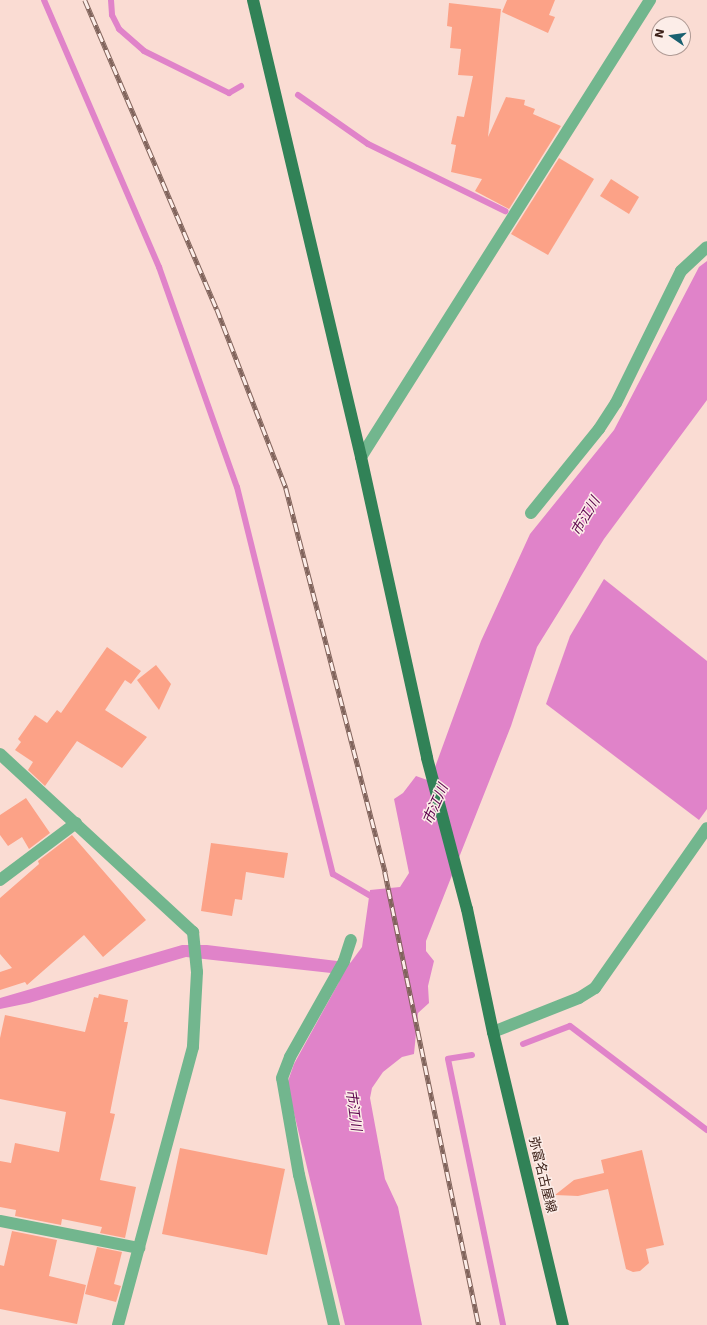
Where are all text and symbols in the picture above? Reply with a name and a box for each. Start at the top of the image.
north arrow [651,16,691,56]
text: N [652,27,667,39]
water label: 市江川 [567,494,603,538]
water label: 市江川 [419,781,451,827]
water label: 市江川 [343,1088,365,1132]
street label: 弥富名古屋線 [525,1135,559,1215]

